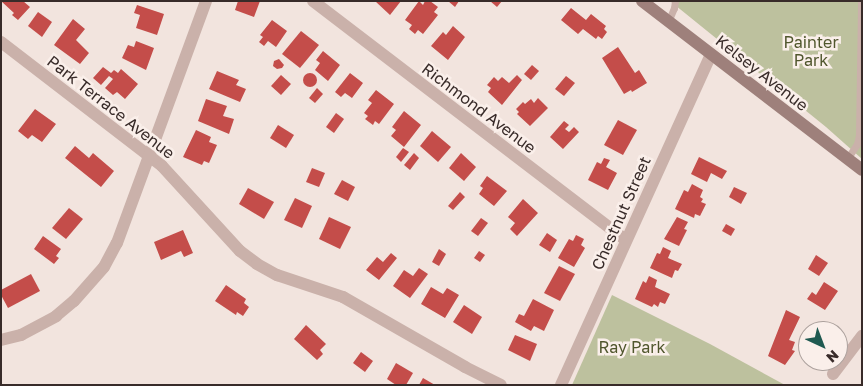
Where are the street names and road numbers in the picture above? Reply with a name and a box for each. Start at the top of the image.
street label: Kelsey Avenue [712,31,812,115]
street label: Park Terrace Avenue [44,51,178,163]
street label: Richmond Avenue [418,59,540,157]
street label: Chestnut Street [587,153,655,273]

